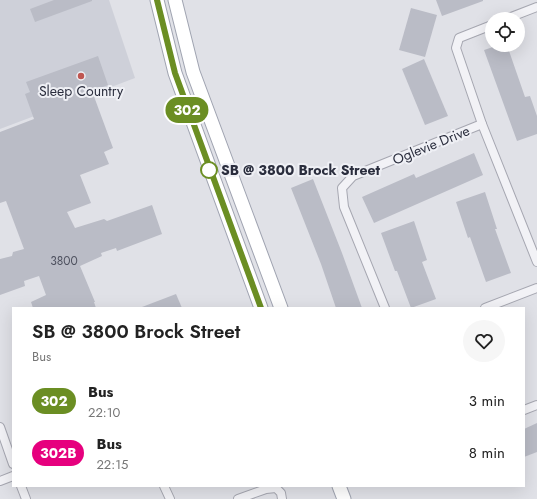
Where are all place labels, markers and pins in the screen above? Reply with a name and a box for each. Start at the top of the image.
marker: Sleep Country [76,71,86,81]
place label: Sleep Country [39,81,124,101]
place label: SB @ 3800 Brock Street [221,160,381,180]
marker: SB @ 3800 Brock Street [200,161,218,179]

